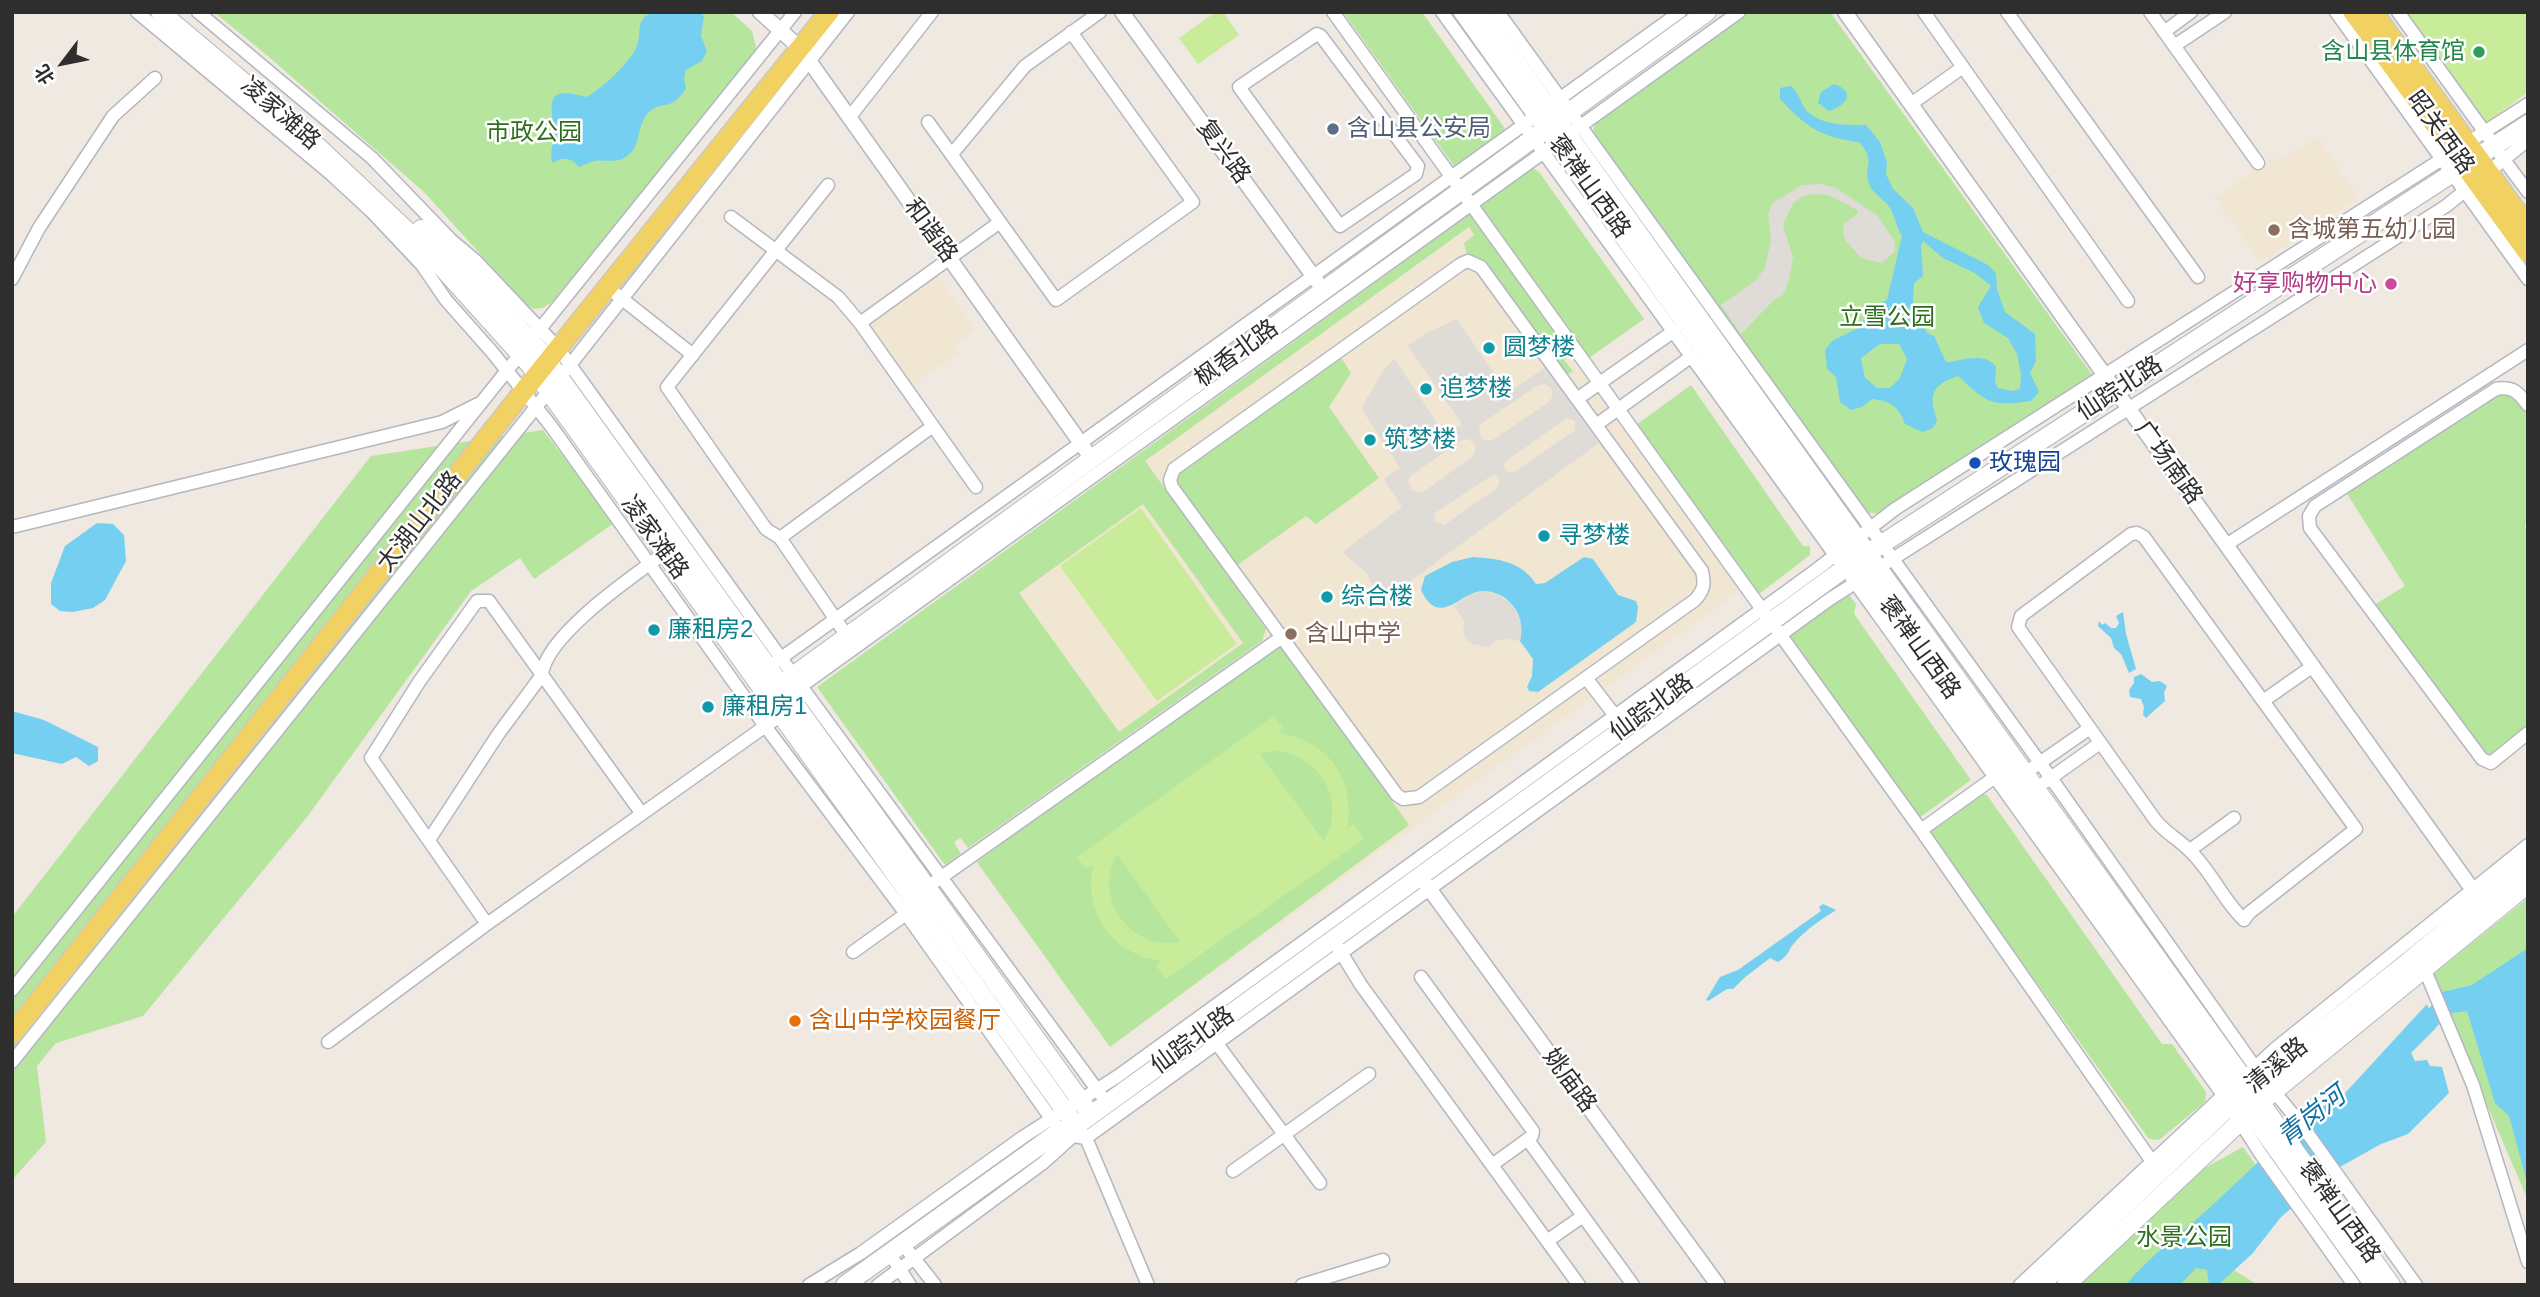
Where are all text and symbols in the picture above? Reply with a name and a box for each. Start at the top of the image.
north arrow [28,28,98,98]
place label: 含山县体育馆 [2321,38,2465,66]
marker: 含山县体育馆 [2471,44,2487,60]
text: 北 [31,61,59,88]
street label: 凌家滩路 [234,72,326,156]
street label: 昭关西路 [2400,86,2480,180]
street label: 复兴路 [1190,114,1256,190]
place label: 含山县公安局 [1347,115,1491,143]
park label: 市政公园 [486,119,582,147]
marker: 含山县公安局 [1325,121,1341,137]
street label: 褒禅山西路 [1542,130,1636,244]
street label: 和谐路 [897,193,963,269]
place label: 含城第五幼儿园 [2288,216,2456,244]
marker: 含城第五幼儿园 [2266,222,2282,238]
place label: 好享购物中心 [2233,270,2377,298]
marker: 好享购物中心 [2383,276,2399,292]
park label: 立雪公园 [1839,304,1935,332]
street label: 枫香北路 [1190,314,1284,394]
place label: 圆梦楼 [1503,334,1575,362]
marker: 圆梦楼 [1481,340,1497,356]
street label: 仙踪北路 [2072,351,2168,427]
place label: 追梦楼 [1440,375,1512,403]
marker: 追梦楼 [1418,381,1434,397]
street label: 广场南路 [2128,416,2208,510]
place label: 筑梦楼 [1384,426,1456,454]
marker: 筑梦楼 [1362,432,1378,448]
place label: 玫瑰园 [1989,449,2061,477]
marker: 玫瑰园 [1967,455,1983,471]
street label: 太湖山北路 [372,466,468,578]
street label: 凌家滩路 [614,491,694,585]
place label: 寻梦楼 [1558,522,1630,550]
marker: 寻梦楼 [1536,528,1552,544]
place label: 综合楼 [1341,583,1413,611]
marker: 综合楼 [1319,589,1335,605]
street label: 褒禅山西路 [1872,591,1966,705]
place label: 廉租房2 [668,616,753,644]
place label: 含山中学 [1305,620,1401,648]
marker: 廉租房2 [646,622,662,638]
marker: 含山中学 [1283,626,1299,642]
street label: 仙踪北路 [1605,668,1699,748]
place label: 廉租房1 [722,693,807,721]
marker: 廉租房1 [700,699,716,715]
street label: 仙踪北路 [1146,1001,1240,1081]
place label: 含山中学校园餐厅 [809,1007,1001,1035]
marker: 含山中学校园餐厅 [787,1013,803,1029]
street label: 清溪路 [2240,1032,2314,1100]
street label: 姚庙路 [1536,1043,1602,1119]
water label: 青岗河 [2272,1081,2352,1153]
street label: 褒禅山西路 [2292,1155,2386,1269]
park label: 水景公园 [2136,1224,2232,1252]

